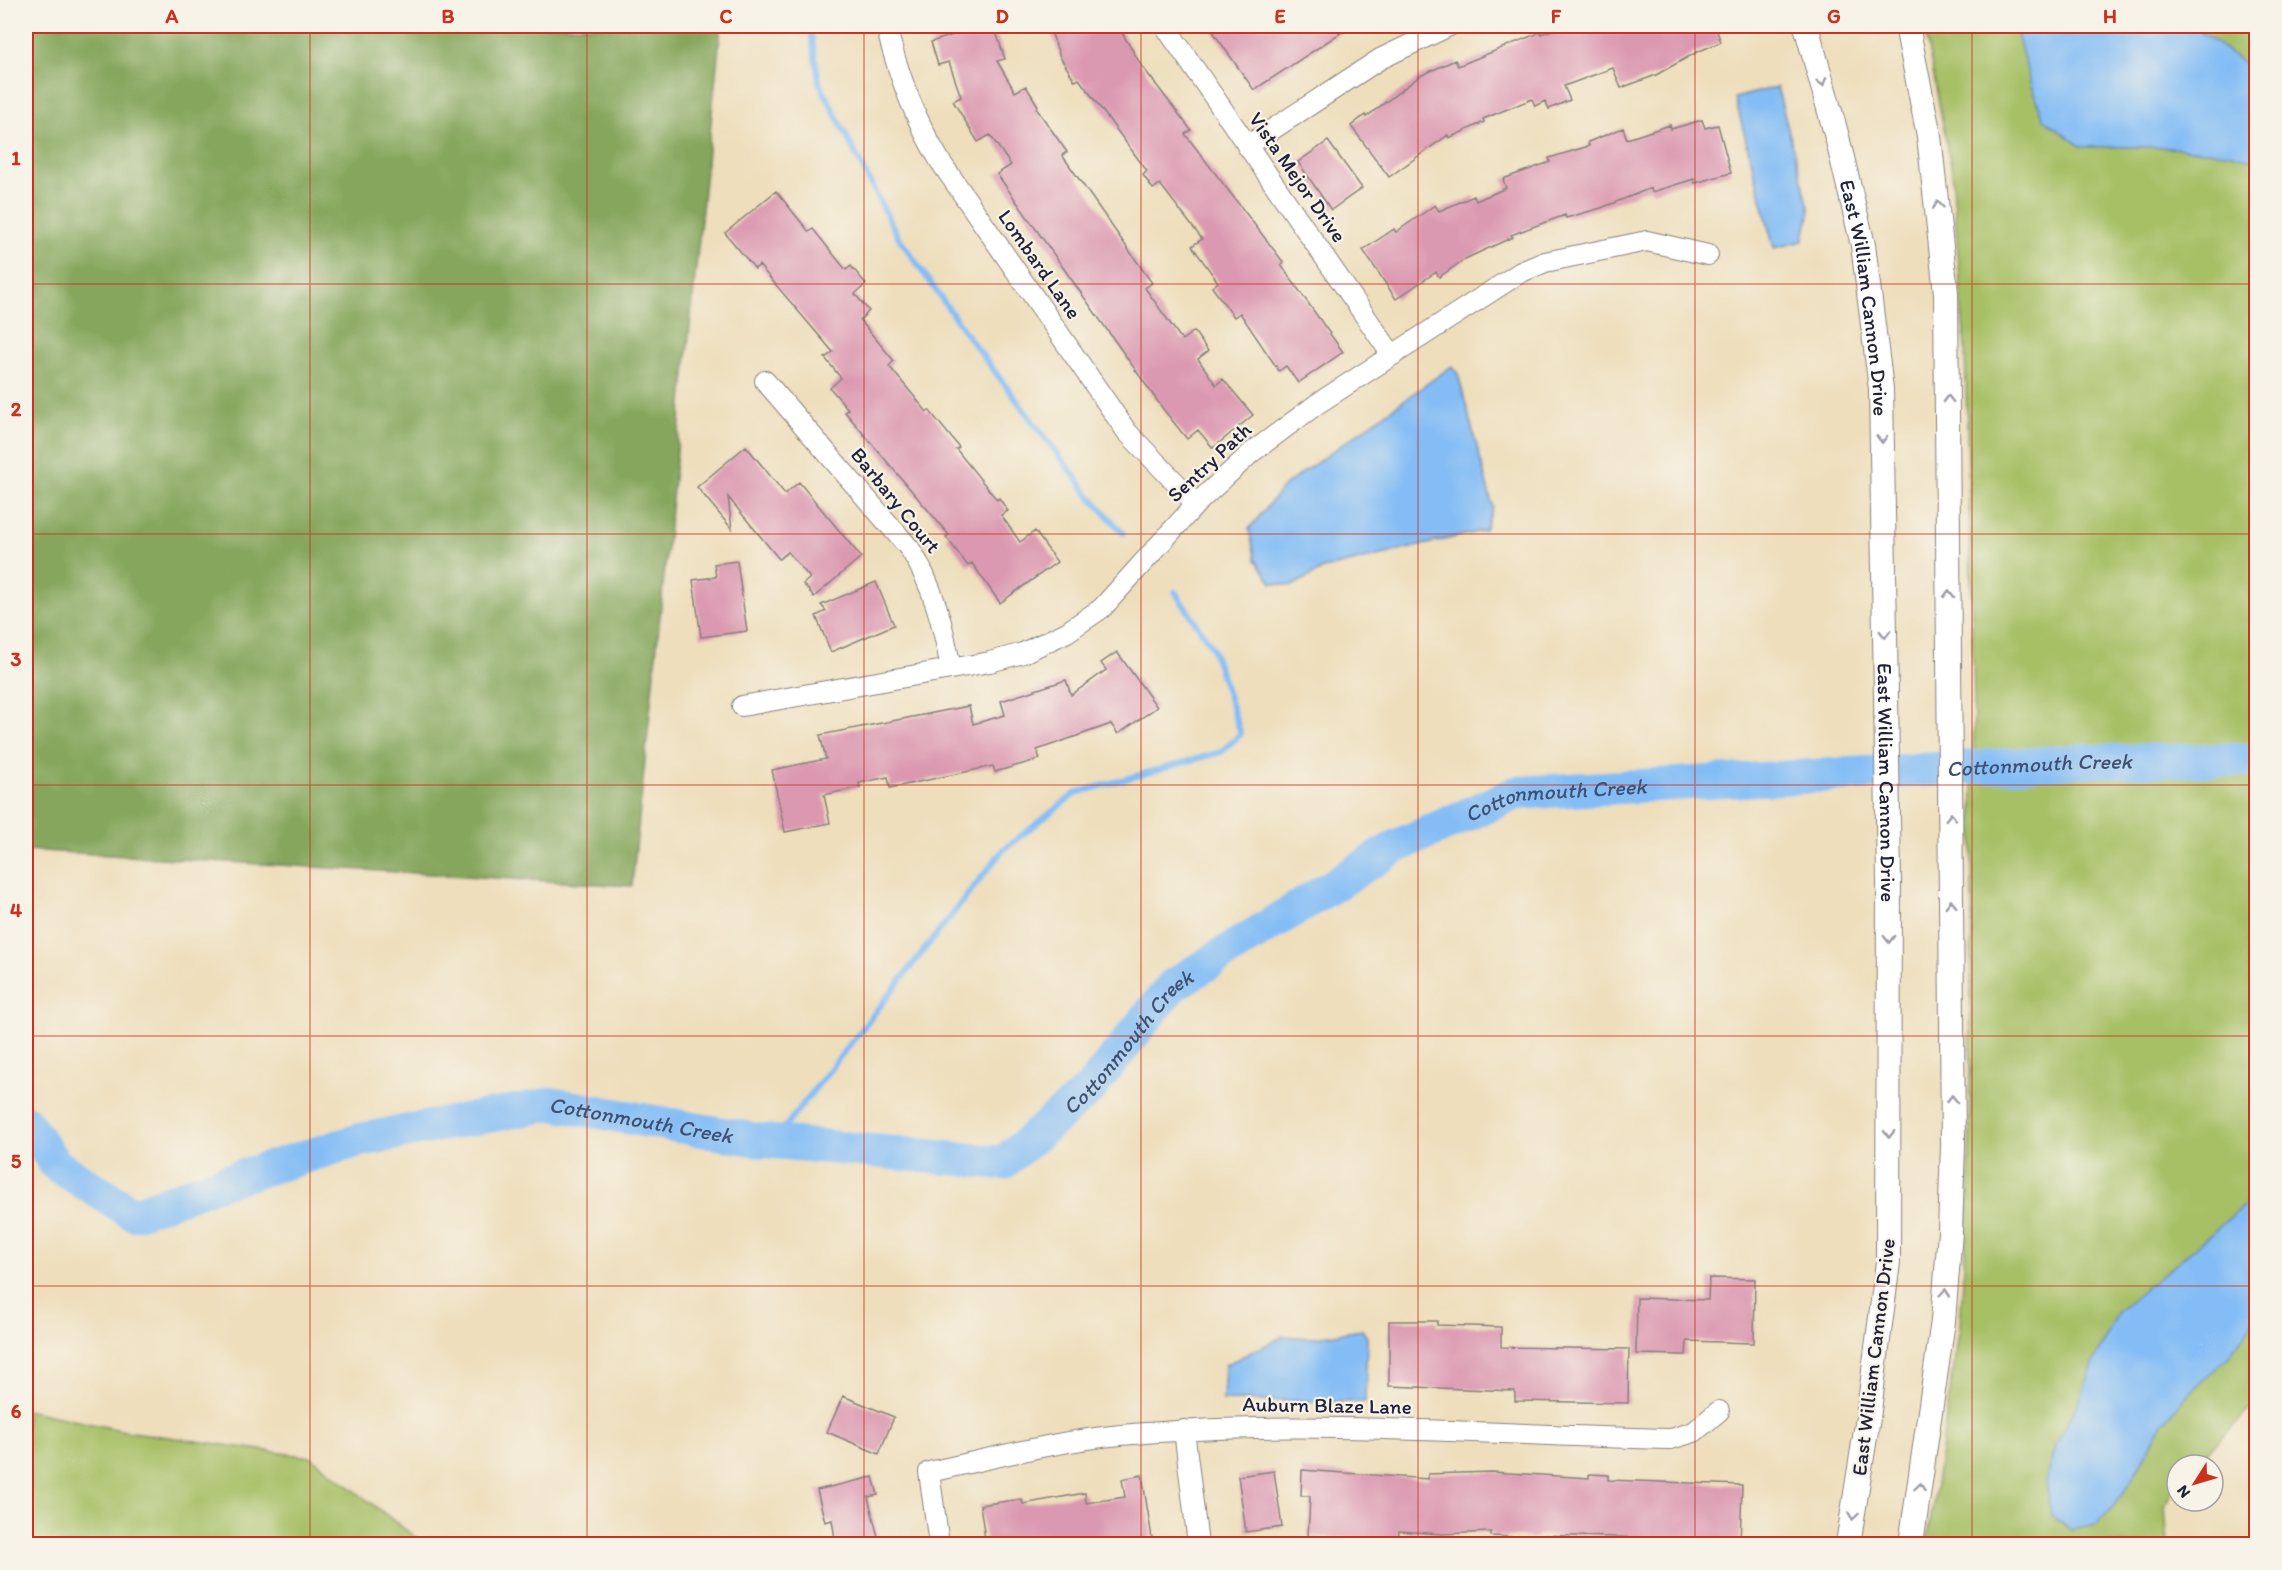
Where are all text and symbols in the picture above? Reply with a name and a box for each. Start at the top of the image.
text: A [165,4,179,28]
text: B [442,4,455,28]
text: C [720,4,733,28]
text: D [995,4,1009,28]
text: E [1274,4,1286,28]
text: F [1551,4,1562,28]
text: G [1827,4,1841,28]
text: H [2103,4,2117,28]
one-way arrow [1815,76,1827,87]
street label: Vista Mejor Drive [1244,107,1352,247]
text: 1 [11,146,21,170]
street label: East William Cannon Drive [1835,177,1894,416]
one-way arrow [1932,200,1945,209]
street label: Lombard Lane [993,205,1087,323]
one-way arrow [1942,395,1954,404]
text: 2 [11,397,22,421]
street label: Sentry Path [1162,417,1256,507]
one-way arrow [1876,434,1888,443]
street label: Barbary Court [846,442,946,558]
one-way arrow [1943,590,1956,599]
one-way arrow [1879,629,1892,638]
text: 3 [11,647,22,671]
street label: East William Cannon Drive [1873,663,1902,902]
water label: Cottonmouth Creek [1946,747,2134,782]
water label: Cottonmouth Creek [1460,772,1649,828]
one-way arrow [1945,813,1957,822]
text: 4 [10,898,22,922]
one-way arrow [1945,899,1957,908]
one-way arrow [1883,935,1895,944]
water label: Cottonmouth Creek [1057,962,1199,1120]
water label: Cottonmouth Creek [547,1090,736,1149]
one-way arrow [1946,1094,1958,1103]
one-way arrow [1883,1130,1895,1139]
text: 5 [11,1149,22,1173]
street label: East William Cannon Drive [1846,1237,1900,1477]
one-way arrow [1938,1289,1951,1298]
street label: Auburn Blaze Lane [1242,1391,1412,1419]
text: 6 [11,1399,22,1423]
north arrow [2165,1453,2225,1513]
one-way arrow [1913,1482,1925,1491]
text: N [2173,1482,2194,1502]
one-way arrow [1847,1510,1860,1520]

